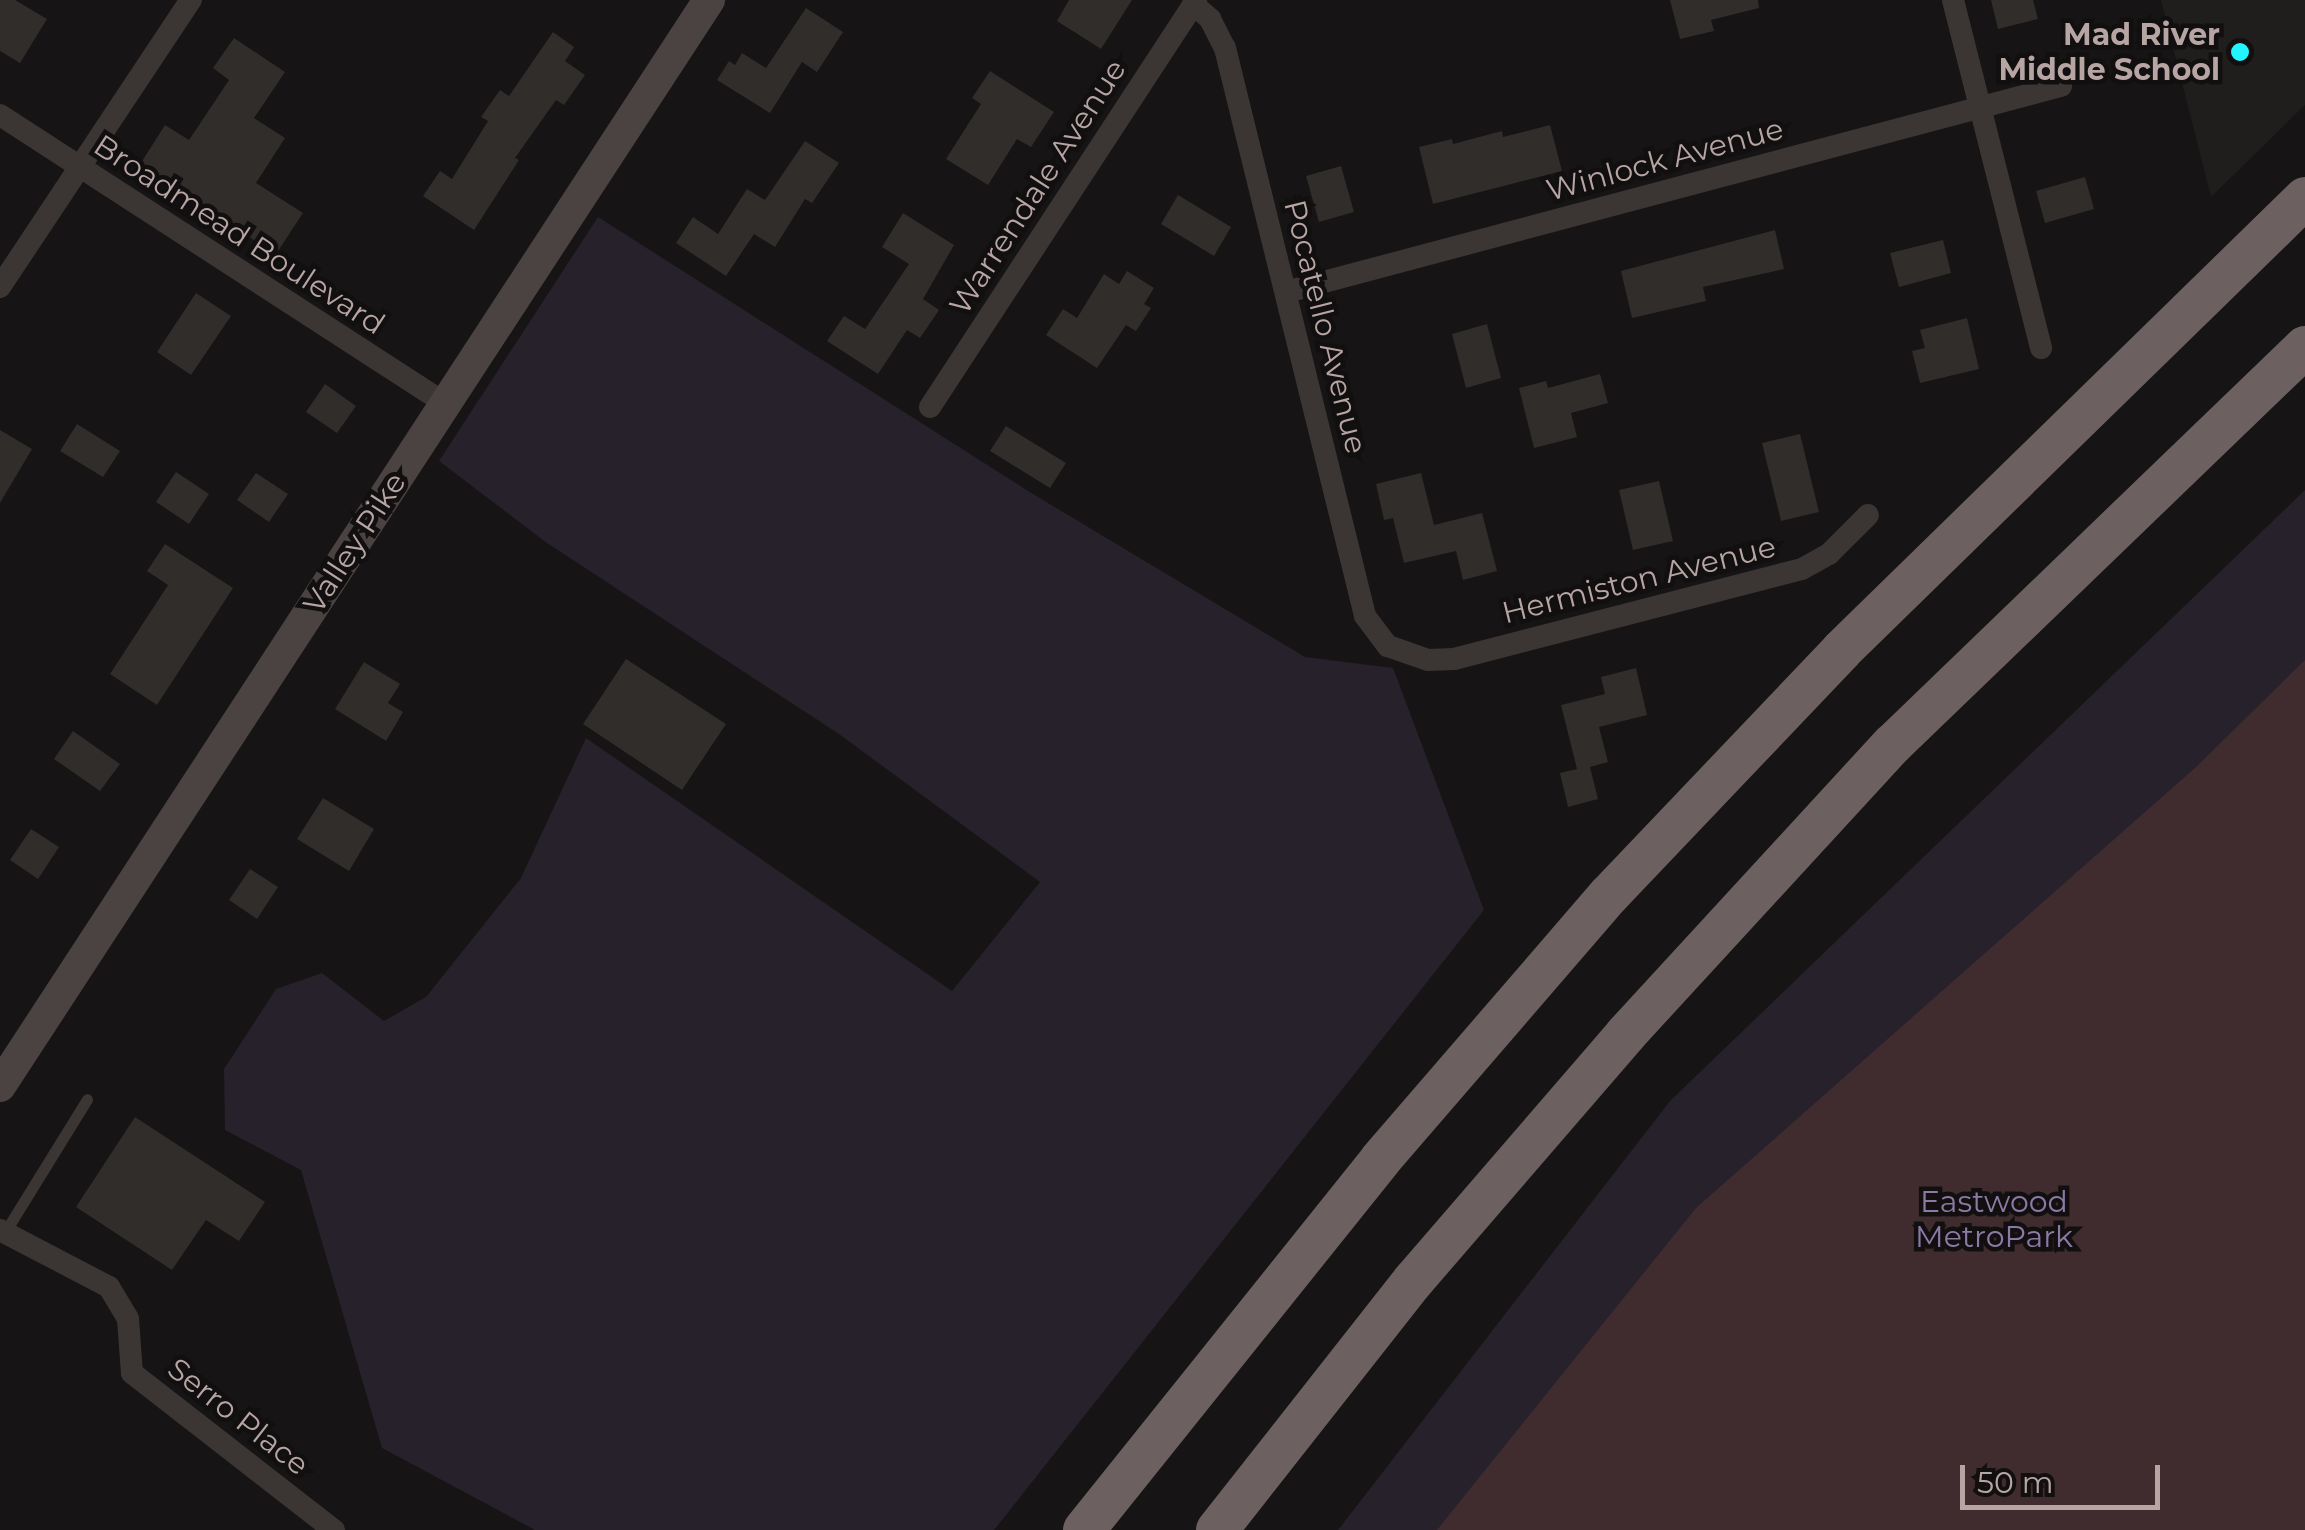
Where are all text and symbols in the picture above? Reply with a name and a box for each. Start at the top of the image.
place label: Mad River Middle School [1998,17,2220,88]
marker: Mad River Middle School [2229,41,2251,63]
street label: Warrendale Avenue [942,53,1134,321]
street label: Winlock Avenue [1543,111,1787,209]
street label: Broadmead Boulevard [87,128,391,342]
street label: Pocatello Avenue [1276,196,1374,458]
street label: Valley Pike [296,466,414,620]
street label: Hermiston Avenue [1498,529,1780,631]
park label: Eastwood MetroPark [1915,1184,2073,1254]
street label: Serro Place [160,1351,316,1483]
scale bar [1965,1445,2165,1507]
text: 50 m [1977,1464,2054,1501]

